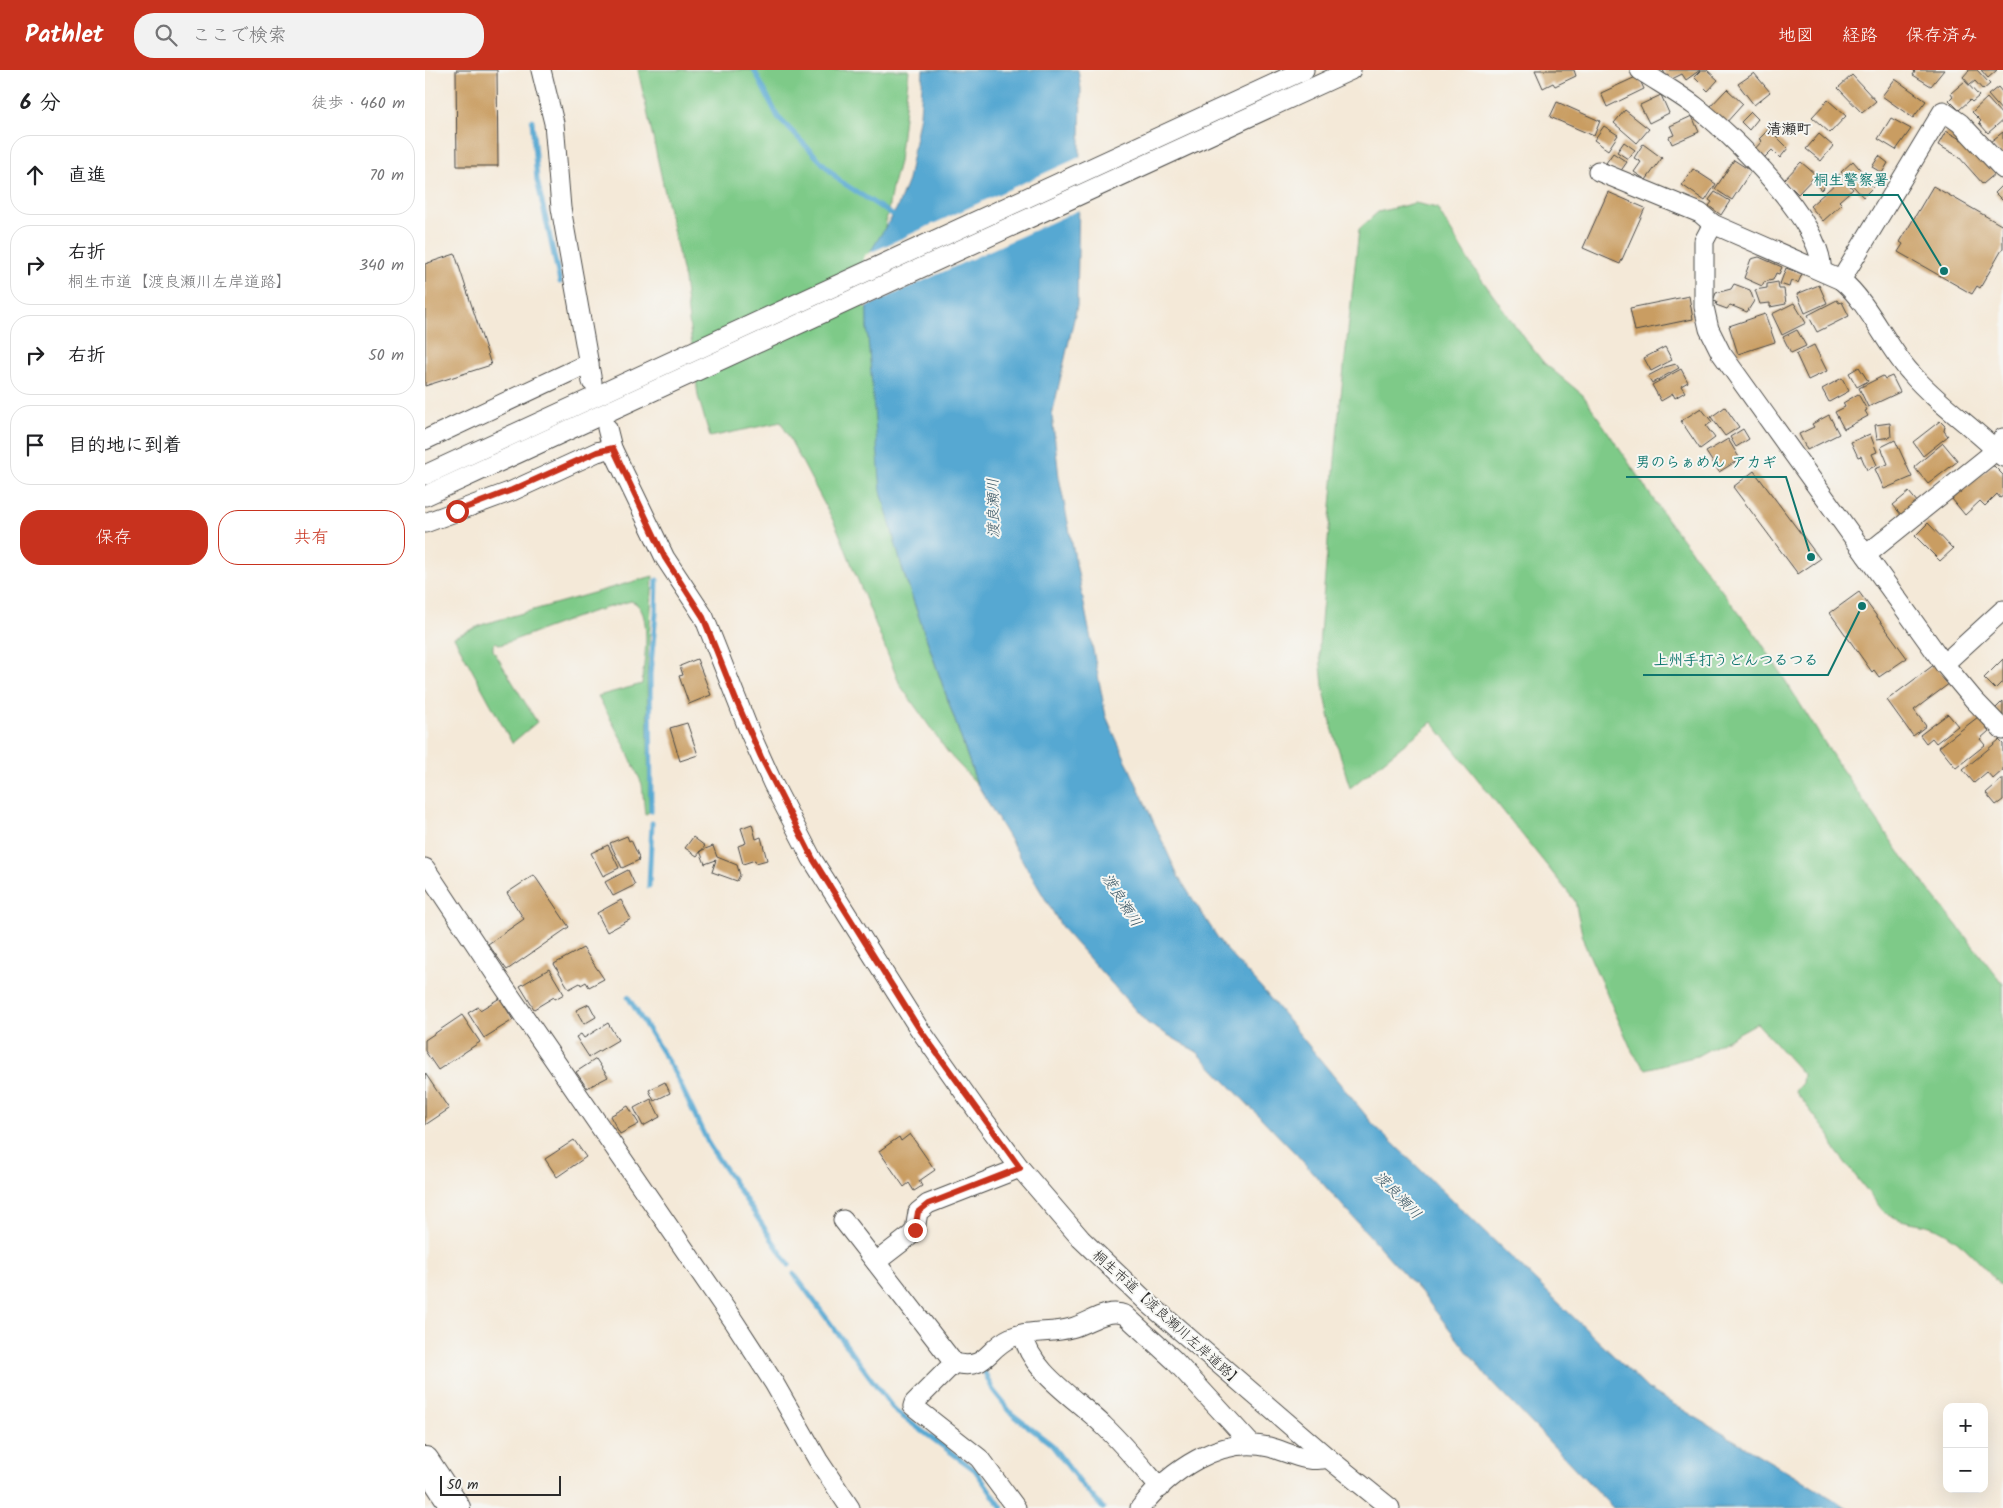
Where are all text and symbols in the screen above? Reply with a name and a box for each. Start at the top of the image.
search box [134,13,484,58]
text: Pathlet [25,16,104,55]
icon: search [152,21,180,49]
text: ここで検索 [192,21,287,51]
text: 地図 [1778,22,1814,51]
text: 経路 [1842,22,1878,51]
text: 保存済み [1906,22,1978,51]
text: 6 分 [20,87,60,120]
text: 徒歩 · 460 m [312,91,405,116]
district label: 清瀬町 [1766,118,1812,142]
icon: ahead [21,161,49,189]
text: 直進 [68,161,106,191]
text: 70 m [369,163,404,188]
callout: 桐生警察署 [1803,165,1898,195]
text: 桐生警察署 [1813,169,1889,193]
text: 右折 [68,238,106,268]
icon: right [21,251,49,279]
text: 340 m [359,253,404,278]
text: 桐生市道【渡良瀬川左岸道路】 [68,270,292,295]
icon: right [21,341,49,369]
text: 右折 [68,341,106,371]
text: 50 m [368,343,404,368]
icon: arrive [21,431,49,459]
text: 目的地に到着 [68,431,182,461]
callout: 男のらぁめん アカギ [1626,447,1786,477]
text: 男のらぁめん アカギ [1636,451,1776,475]
water label: 渡良瀬川 [981,478,1007,538]
route start [446,500,469,523]
button: 保存 [20,510,208,565]
button: 共有 [218,510,405,565]
callout: 上州手打うどんつるつる [1643,645,1828,675]
text: 上州手打うどんつるつる [1653,649,1819,673]
water label: 渡良瀬川 [1095,869,1147,932]
water label: 渡良瀬川 [1368,1166,1427,1226]
route end [904,1219,927,1242]
street label: 桐生市道【渡良瀬川左岸道路】 [1087,1245,1248,1392]
map controls [1943,1403,1988,1493]
button: + [1943,1403,1988,1448]
button: − [1943,1448,1988,1493]
scale bar [440,1473,561,1496]
text: 50 m [447,1474,478,1496]

